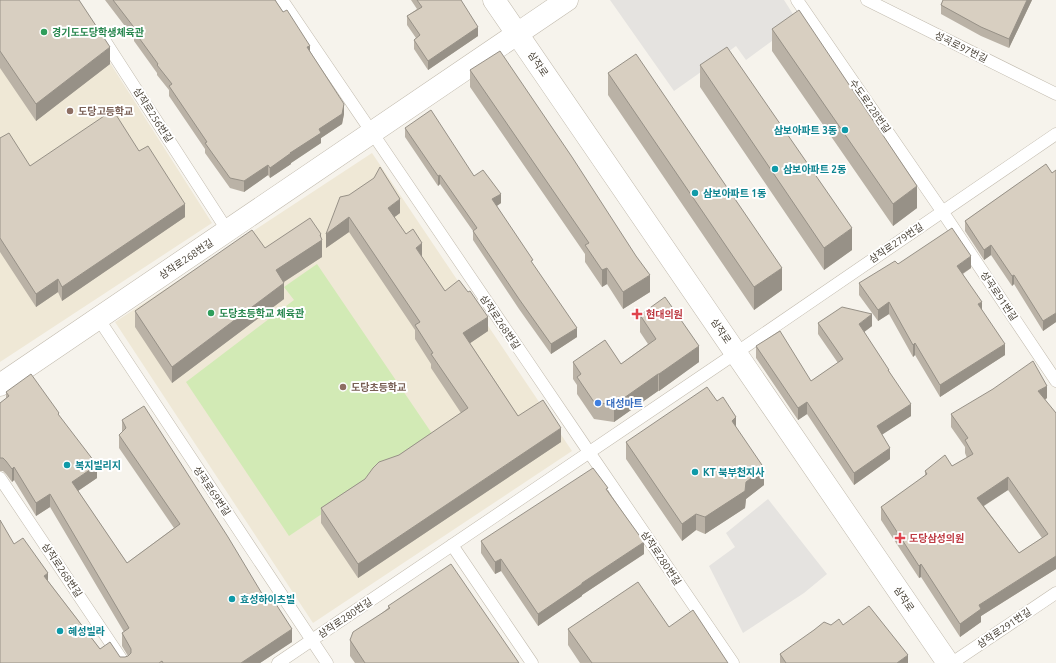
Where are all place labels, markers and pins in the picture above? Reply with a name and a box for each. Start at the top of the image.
place label: 경기도도당학생체육관 [52,26,144,38]
marker: 경기도도당학생체육관 [39,27,49,37]
place label: 도당고등학교 [78,105,133,117]
marker: 도당고등학교 [65,106,75,116]
place label: 삼보아파트 3동 [774,125,837,136]
marker: 삼보아파트 3동 [840,125,850,135]
marker: 삼보아파트 2동 [770,164,780,174]
place label: 삼보아파트 2동 [783,164,846,175]
marker: 삼보아파트 1동 [690,188,700,198]
place label: 삼보아파트 1동 [703,188,766,199]
place label: 도당초등학교 체육관 [219,307,304,319]
marker: 도당초등학교 체육관 [206,308,216,318]
marker: 현대의원 [631,308,643,320]
place label: 현대의원 [646,308,683,320]
place label: 도당초등학교 [351,381,406,393]
marker: 도당초등학교 [338,382,348,392]
marker: 대성마트 [593,398,603,408]
place label: 대성마트 [606,398,643,409]
marker: 복지빌리지 [62,460,72,470]
place label: 복지빌리지 [75,460,121,471]
place label: KT 북부천지사 [703,466,765,478]
marker: KT 북부천지사 [690,467,700,477]
marker: 도당삼성의원 [894,532,906,544]
place label: 도당삼성의원 [909,533,964,544]
marker: 효성하이츠빌 [227,594,237,604]
place label: 효성하이츠빌 [240,594,295,605]
marker: 혜성빌라 [55,626,65,636]
place label: 혜성빌라 [68,626,105,637]

